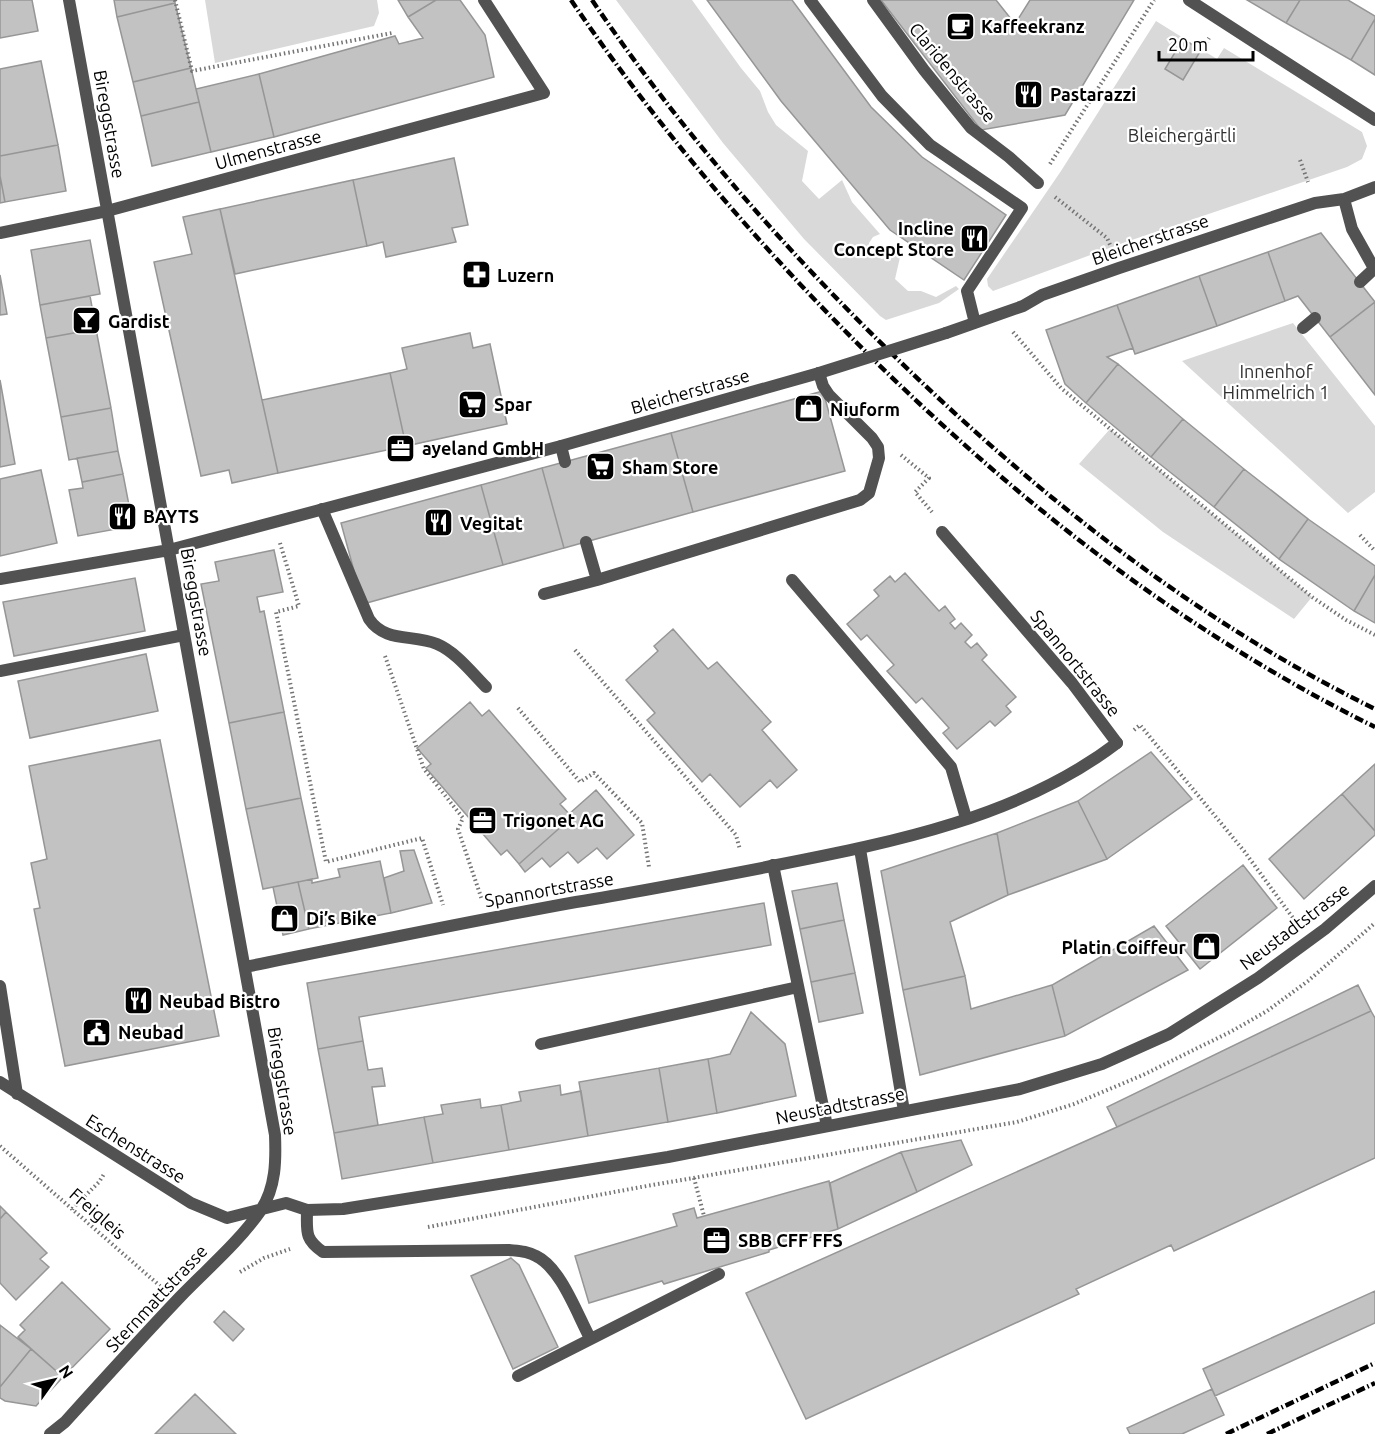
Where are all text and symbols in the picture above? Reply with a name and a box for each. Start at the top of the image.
cafe icon: Kaffeekranz [944,10,976,42]
place label: Kaffeekranz [981,16,1085,36]
street label: Claridenstrasse [906,18,1000,126]
scale bar [1159,24,1254,62]
text: 20 m [1168,34,1208,54]
street label: Bireggstrasse [91,68,129,180]
restaurant icon: Pastarazzi [1013,78,1045,110]
place label: Pastarazzi [1050,84,1136,104]
street label: Ulmenstrasse [213,125,323,173]
park label: Bleichergärtli [1128,125,1236,145]
street label: Bleicherstrasse [1089,210,1211,268]
place label: Incline Concept Store [833,218,954,259]
restaurant icon: Incline Concept Store [959,222,991,254]
pharmacy icon: Luzern [460,259,492,291]
place label: Luzern [497,265,554,285]
bar icon: Gardist [71,305,103,337]
place label: Gardist [108,311,170,331]
park label: Innenhof Himmelrich 1 [1223,361,1329,402]
street label: Bleicherstrasse [628,365,752,417]
supermarket icon: Spar [457,388,489,420]
shop icon: Niuform [793,393,825,425]
place label: Spar [494,394,533,414]
place label: Niuform [830,399,900,419]
office icon: ayeland GmbH [385,432,417,464]
place label: ayeland GmbH [422,438,544,458]
supermarket icon: Sham Store [585,451,617,483]
place label: Sham Store [622,457,718,477]
restaurant icon: BAYTS [106,500,138,532]
place label: BAYTS [143,506,199,526]
restaurant icon: Vegitat [423,507,455,539]
place label: Vegitat [460,513,523,533]
street label: Bireggstrasse [178,546,216,658]
street label: Spannortstrasse [1027,606,1125,720]
office icon: Trigonet AG [466,804,498,836]
place label: Trigonet AG [503,810,604,830]
street label: Spannortstrasse [483,868,615,910]
street label: Neustadtstrasse [1236,879,1352,973]
shop icon: Di’s Bike [269,902,301,934]
place label: Di’s Bike [306,908,377,928]
shop icon: Platin Coiffeur [1191,931,1223,963]
place label: Platin Coiffeur [1061,937,1187,957]
restaurant icon: Neubad Bistro [122,985,154,1017]
place label: Neubad Bistro [159,991,280,1011]
public building icon: Neubad [81,1016,113,1048]
place label: Neubad [118,1022,184,1042]
street label: Bireggstrasse [265,1025,301,1137]
street label: Neustadtstrasse [774,1083,906,1127]
street label: Eschenstrasse [83,1110,189,1186]
street label: Freigleis [66,1183,130,1243]
office icon: SBB CFF FFS [701,1224,733,1256]
place label: SBB CFF FFS [738,1230,843,1250]
street label: Sternmattstrasse [101,1240,211,1356]
north arrow [24,1350,84,1410]
text: N [56,1362,77,1382]

